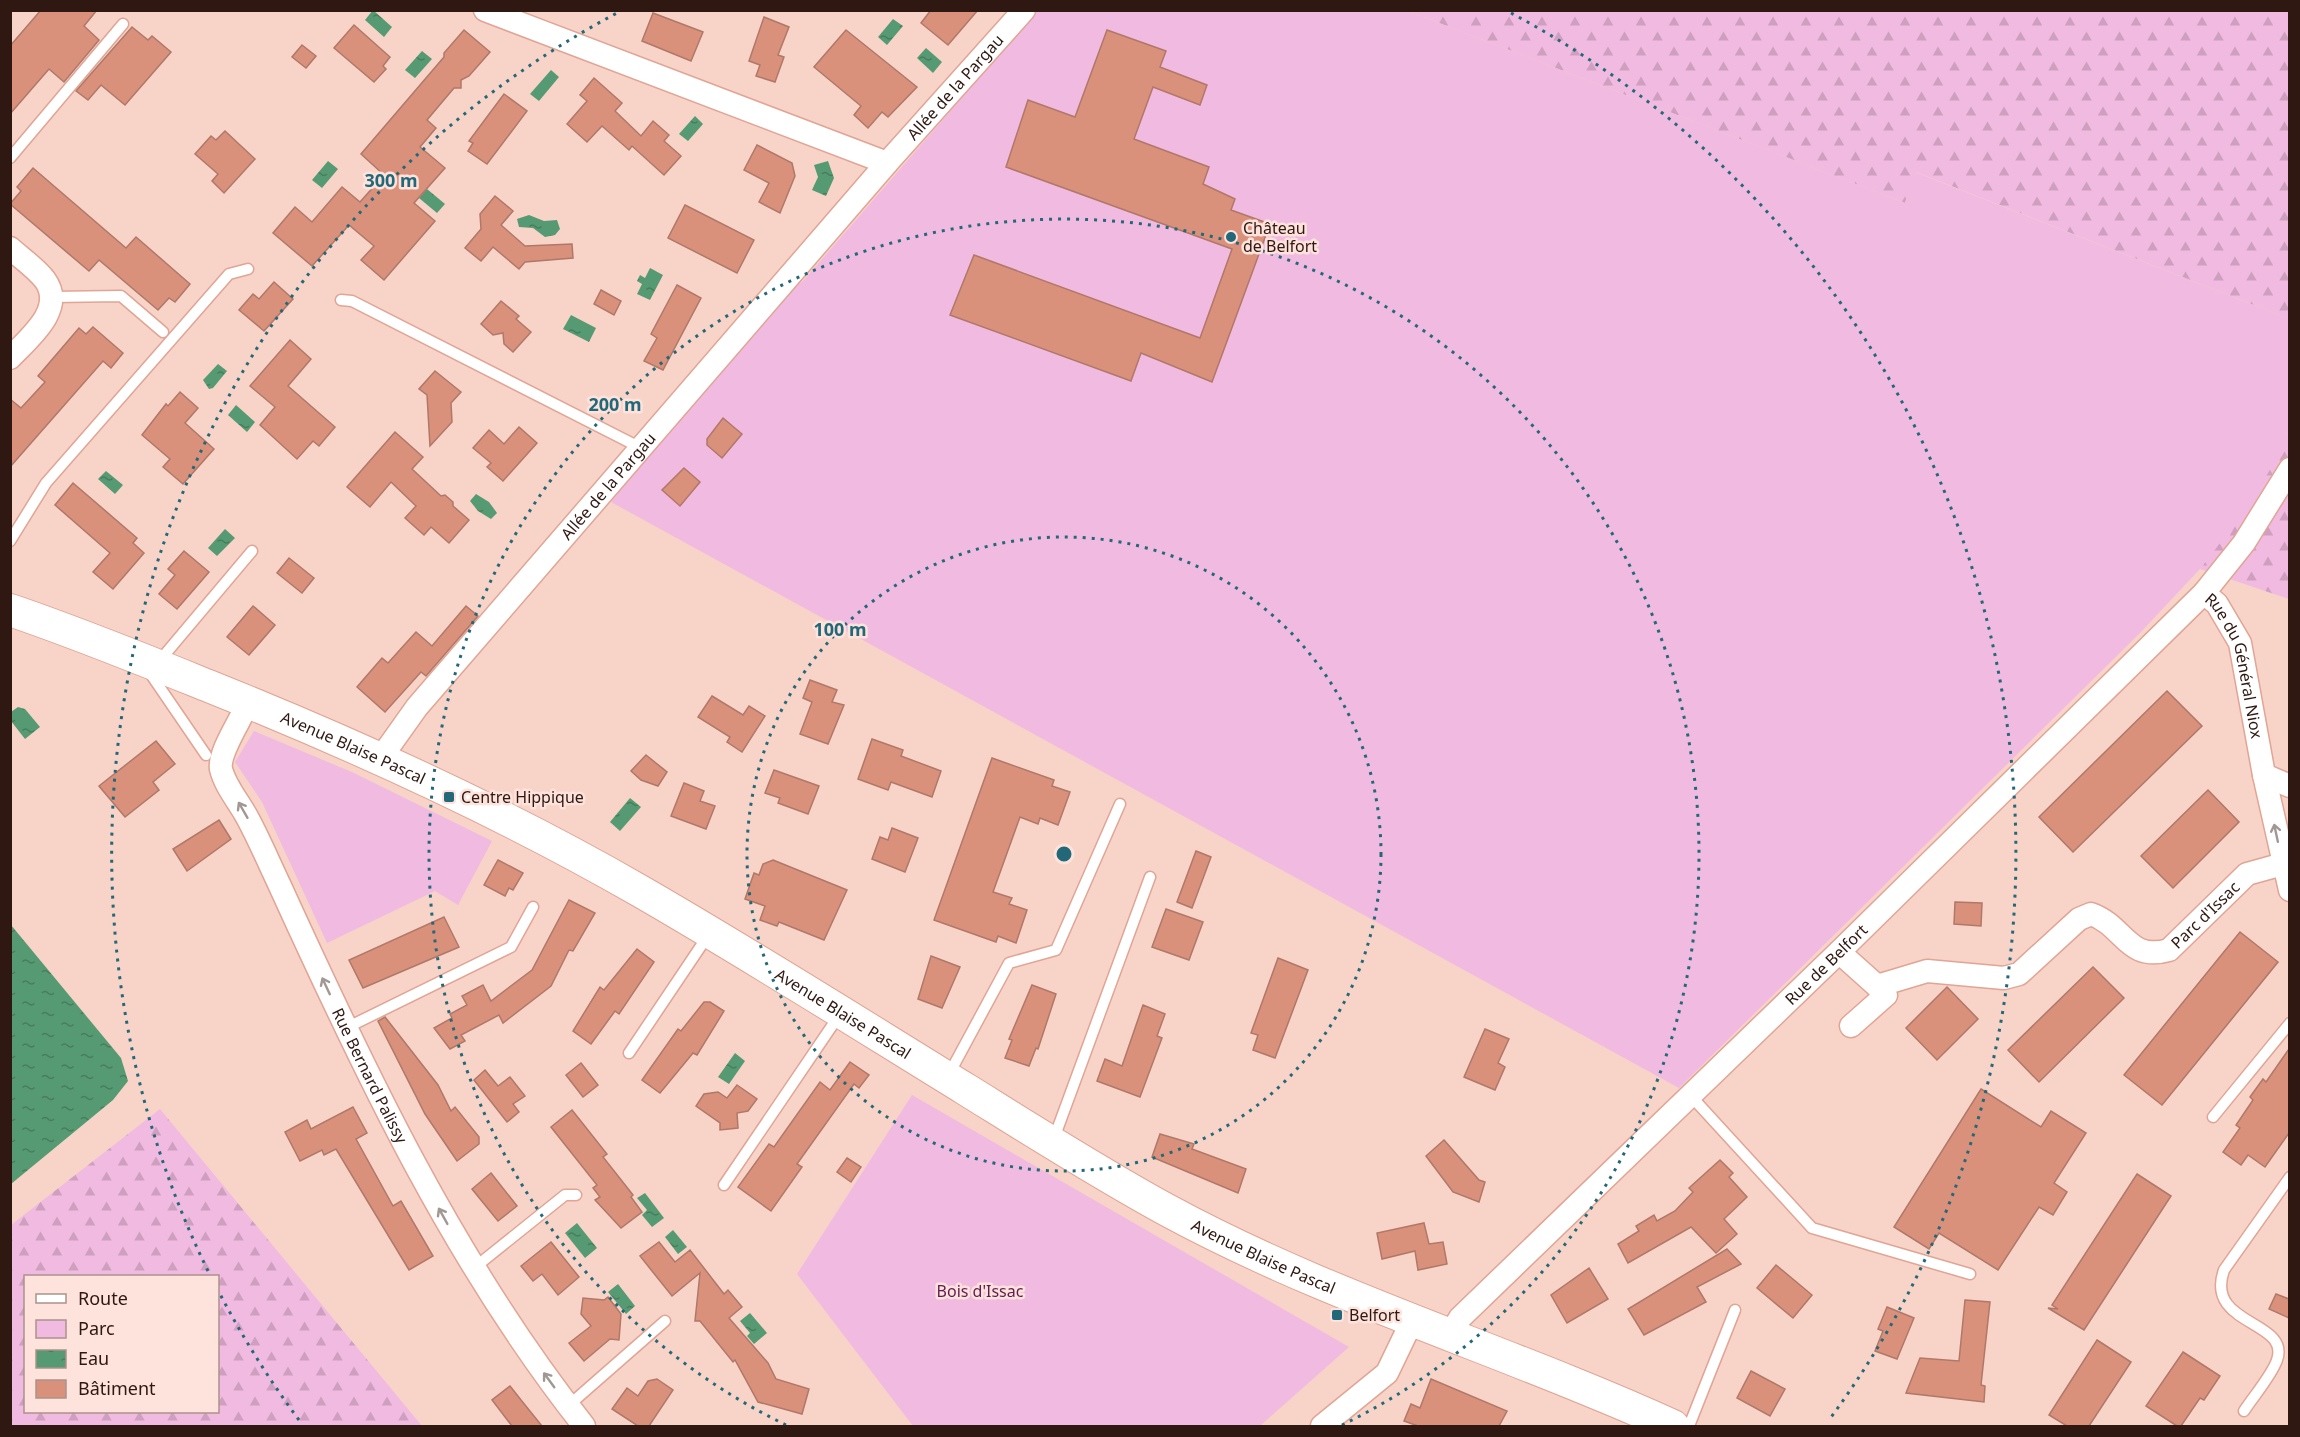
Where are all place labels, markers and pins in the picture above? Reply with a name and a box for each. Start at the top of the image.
place label: Château de Belfort [1243,217,1317,257]
marker: Château de Belfort [1224,230,1238,244]
place label: Centre Hippique [461,786,584,808]
marker: Centre Hippique [442,790,456,804]
centre of rings [1054,844,1074,864]
place label: Belfort [1349,1304,1400,1326]
marker: Belfort [1330,1308,1344,1322]

